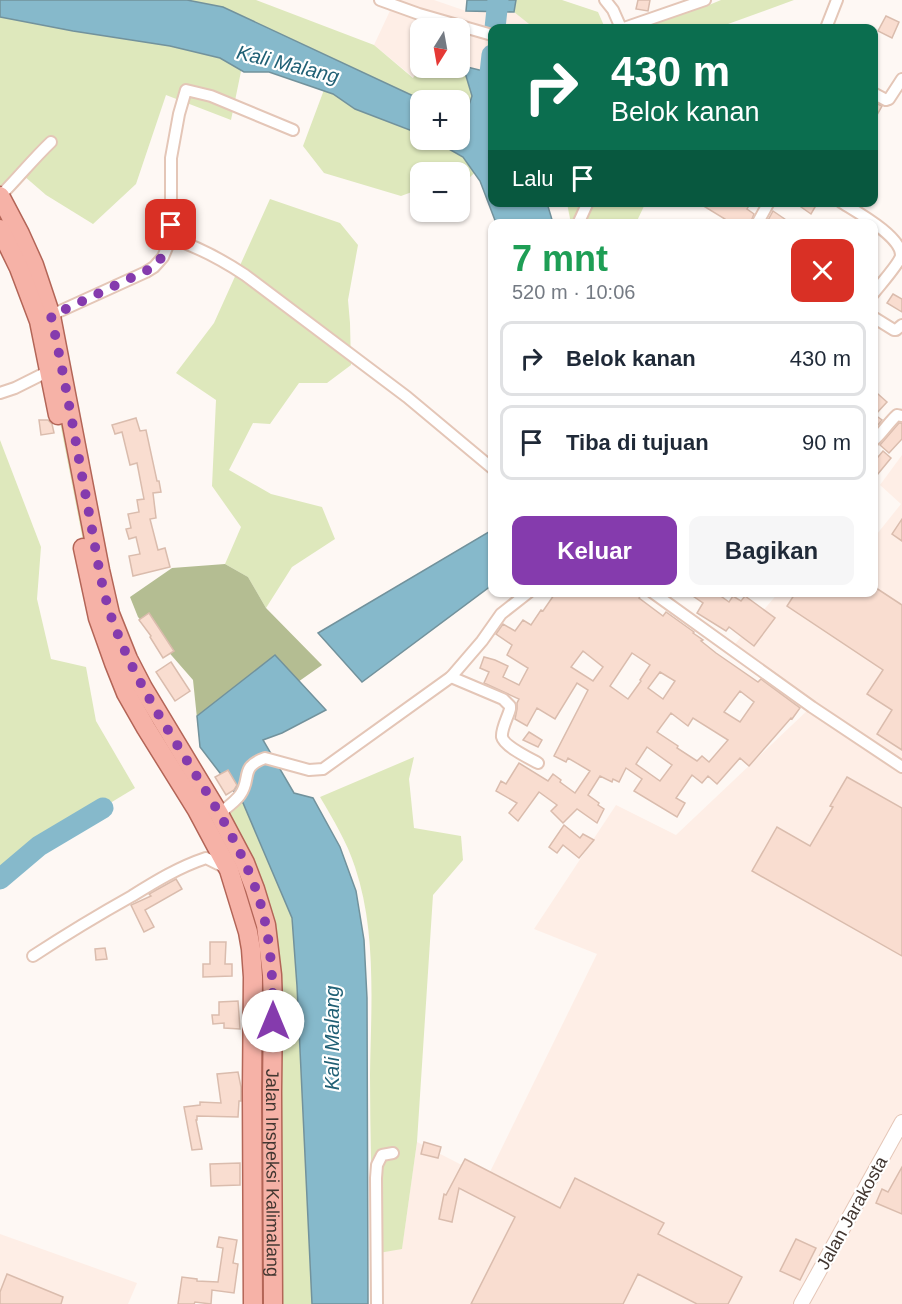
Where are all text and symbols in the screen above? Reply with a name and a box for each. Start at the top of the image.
north arrow [410,18,470,78]
map controls [410,18,470,222]
water label: Kali Malang [235,41,341,87]
icon: right [512,48,590,126]
text: 430 m [611,48,730,95]
button: + [410,90,470,150]
text: Belok kanan [611,97,760,127]
button: − [410,162,470,222]
icon: arrive [566,162,599,195]
text: Lalu [512,166,554,191]
pin [145,199,196,250]
icon: arrive [154,208,187,241]
text: 7 mnt [512,238,608,279]
button: close [791,239,854,302]
text: 520 m · 10:06 [512,281,635,303]
icon: right [515,342,548,375]
text: Belok kanan [566,346,696,371]
text: 430 m [790,346,851,371]
icon: arrive [515,426,548,459]
text: Tiba di tujuan [566,430,709,455]
text: 90 m [802,430,851,455]
button: Keluar [512,516,677,585]
button: Bagikan [689,516,854,585]
water label: Kali Malang [321,986,343,1090]
position arrow [241,989,305,1053]
street label: Jalan Inspeksi Kalimalang [262,1069,283,1277]
street label: Jalan Jarakosta [813,1152,892,1273]

